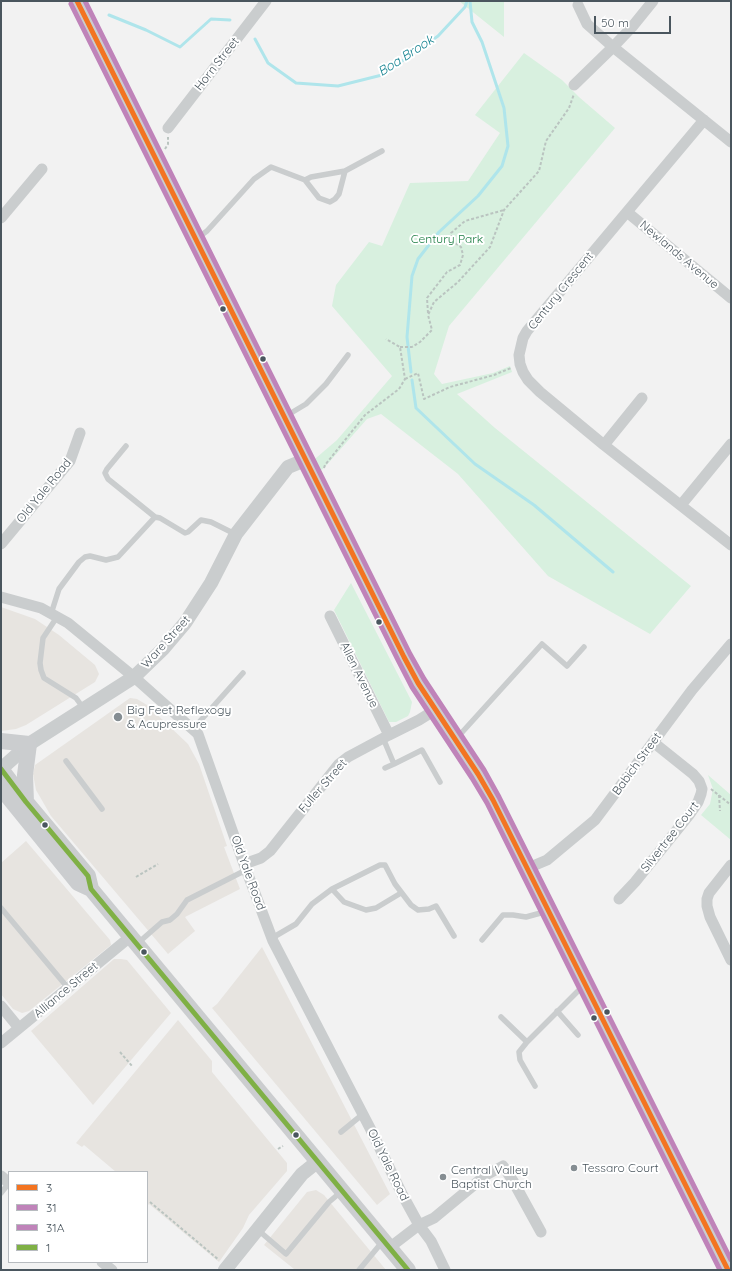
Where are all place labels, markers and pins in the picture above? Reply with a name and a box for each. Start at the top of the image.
unlabelled marker [218,304,228,314]
unlabelled marker [258,354,268,364]
unlabelled marker [374,617,384,627]
place label: Big Feet Reflexogy & Acupressure [127,703,231,731]
marker: Big Feet Reflexogy & Acupressure [112,711,124,723]
unlabelled marker [40,820,50,830]
unlabelled marker [139,947,149,957]
unlabelled marker [602,1007,612,1017]
unlabelled marker [589,1013,599,1023]
unlabelled marker [291,1130,301,1140]
place label: Tessaro Court [582,1161,659,1175]
place label: Central Valley Baptist Church [451,1163,532,1191]
marker: Tessaro Court [569,1163,579,1173]
marker: Central Valley Baptist Church [438,1172,448,1182]

